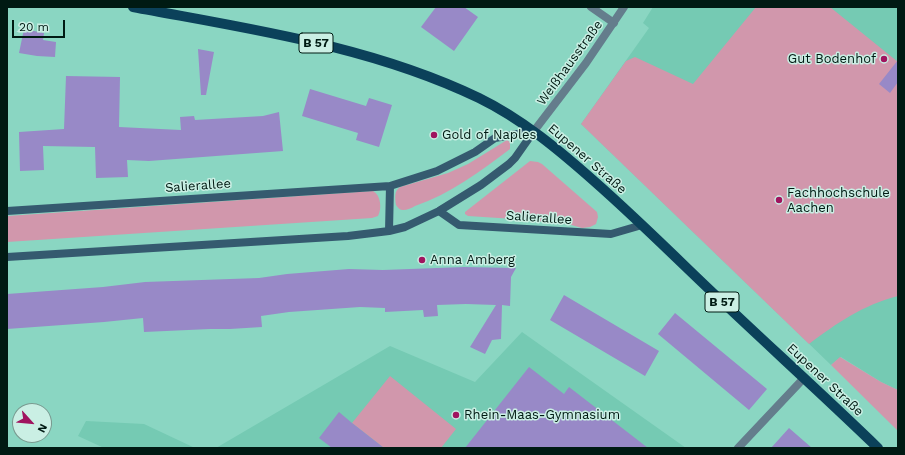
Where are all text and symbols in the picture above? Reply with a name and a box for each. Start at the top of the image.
scale bar [14,12,67,38]
street label: Weißhausstraße [534,17,606,109]
text: 20 m [19,20,49,34]
road number: B 57 [299,33,333,53]
place label: Gut Bodenhof [788,51,876,67]
marker: Gut Bodenhof [879,54,889,64]
street label: Eupener Straße [545,121,629,197]
place label: Gold of Naples [442,127,536,143]
marker: Gold of Naples [429,130,439,140]
street label: Salierallee [165,176,231,196]
place label: Fachhochschule Aachen [787,185,890,216]
marker: Fachhochschule Aachen [774,195,784,205]
street label: Salierallee [506,208,572,228]
place label: Anna Amberg [430,252,515,268]
marker: Anna Amberg [417,255,427,265]
road number: B 57 [705,292,739,312]
street label: Eupener Straße [784,341,866,419]
north arrow [12,403,52,443]
place label: Rhein-Maas-Gymnasium [464,407,620,423]
marker: Rhein-Maas-Gymnasium [451,410,461,420]
text: N [35,422,50,435]

